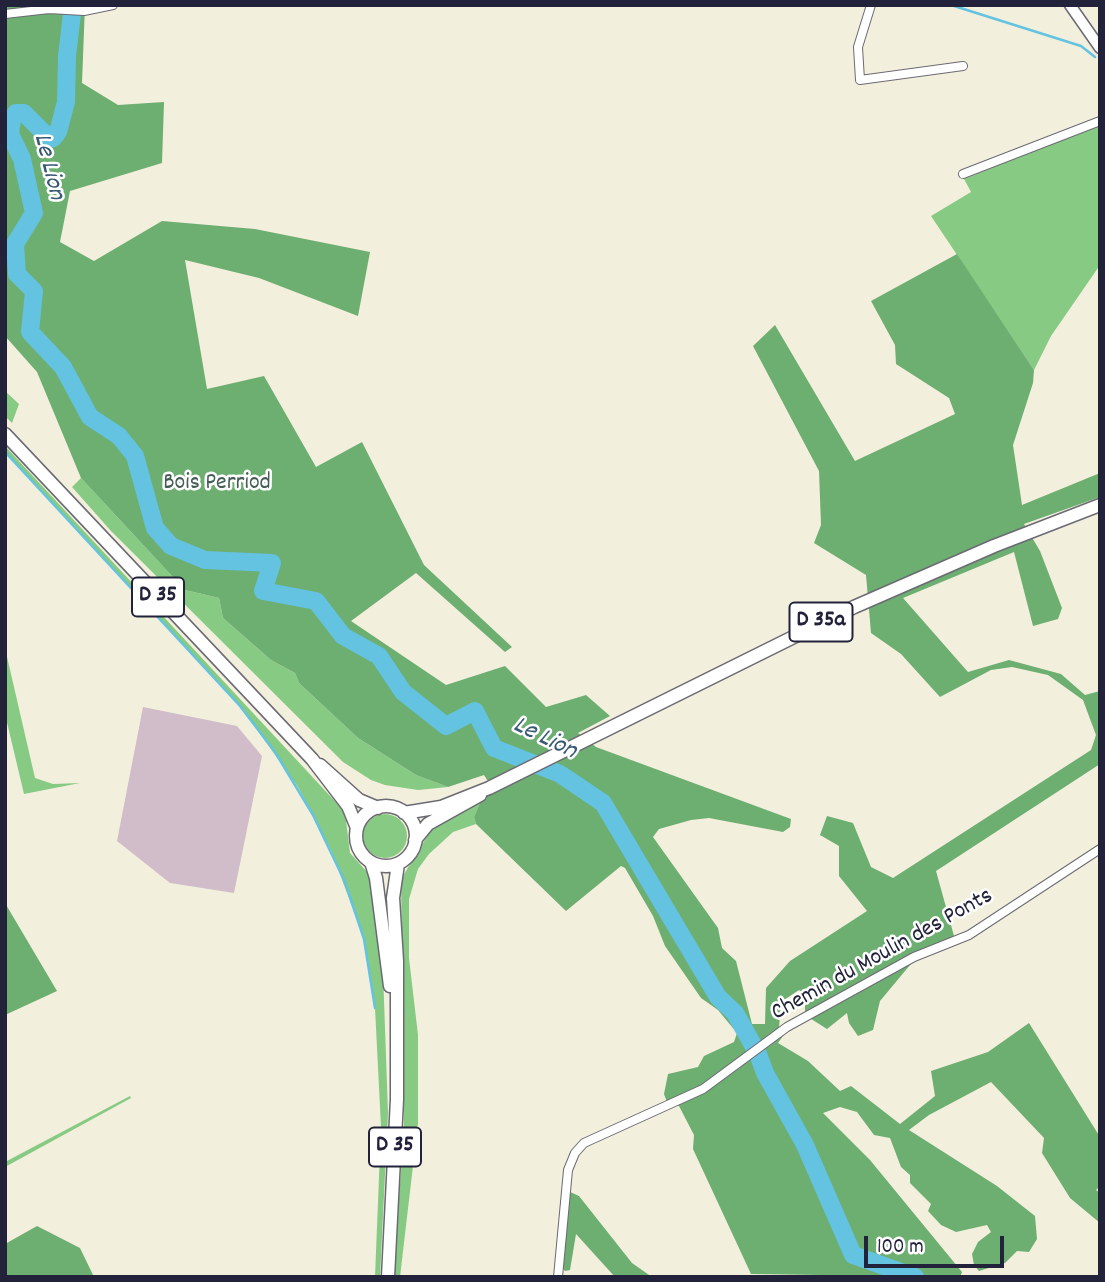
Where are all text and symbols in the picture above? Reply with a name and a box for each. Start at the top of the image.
water label: Le Lion [24,131,70,203]
park label: Bois Perriod [163,471,271,499]
road number: D 35 [132,578,184,617]
road number: D 35a [790,602,852,642]
water label: Le Lion [507,711,581,769]
street label: Chemin du Moulin des Ponts [767,883,999,1029]
road number: D 35 [369,1128,421,1166]
scale bar [867,1222,1007,1266]
text: 100 m [877,1233,924,1263]

